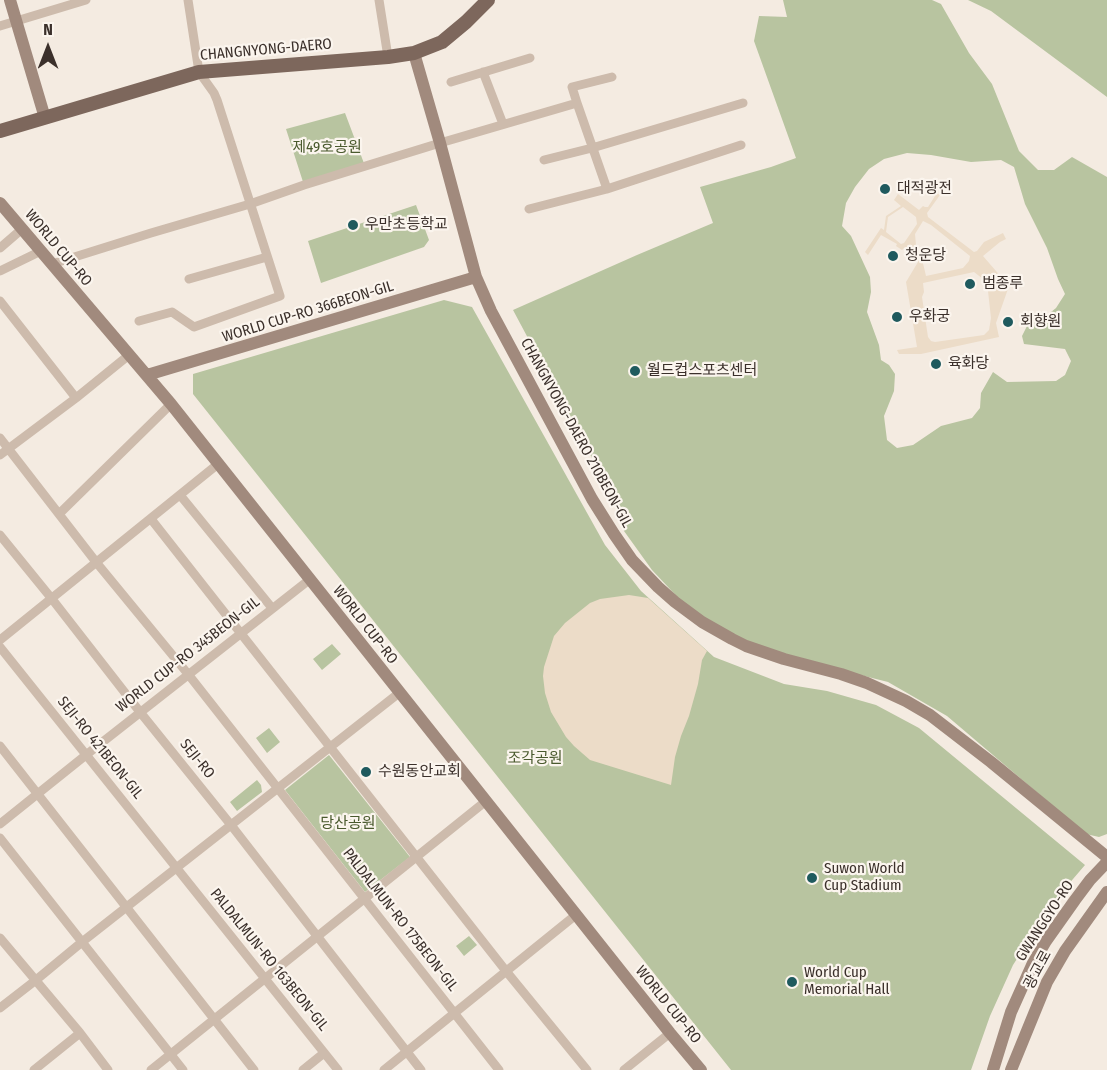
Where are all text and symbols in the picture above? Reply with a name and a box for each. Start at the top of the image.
north arrow [18,18,78,78]
text: N [43,20,53,39]
street label: CHANGNYONG-DAERO [199,35,333,65]
park label: 제49호공원 [292,139,362,157]
place label: 대적광전 [897,180,952,198]
marker: 대적광전 [878,182,892,196]
street label: WORLD CUP-RO [21,206,95,290]
place label: 우만초등학교 [365,216,448,234]
marker: 우만초등학교 [346,218,360,232]
place label: 청운당 [905,247,946,265]
marker: 청운당 [886,249,900,263]
place label: 범종루 [982,275,1023,293]
street label: WORLD CUP-RO 366BEON-GIL [220,277,396,347]
marker: 범종루 [963,277,977,291]
place label: 우화궁 [909,308,950,326]
marker: 우화궁 [890,310,904,324]
place label: 회향원 [1020,313,1061,331]
marker: 회향원 [1001,315,1015,329]
street label: CHANGNYONG-DAERO 210BEON-GIL [516,335,636,531]
place label: 육화당 [948,355,989,373]
marker: 육화당 [929,357,943,371]
place label: 월드컵스포츠센터 [647,362,757,380]
marker: 월드컵스포츠센터 [628,364,642,378]
street label: WORLD CUP-RO [329,582,401,668]
street label: WORLD CUP-RO 345BEON-GIL [113,593,263,717]
street label: SEJI-RO 421BEON-GIL [53,693,147,803]
street label: SEJI-RO [176,736,218,782]
park label: 조각공원 [507,750,563,768]
place label: 수원동안교회 [378,763,461,781]
marker: 수원동안교회 [359,765,373,779]
park label: 당산공원 [320,815,376,833]
street label: PALDALMUN-RO 175BEON-GIL [339,845,461,995]
place label: Suwon World Cup Stadium [824,860,905,895]
marker: Suwon World Cup Stadium [805,871,819,885]
street label: GWANGGYO-RO [1012,877,1078,965]
street label: PALDALMUN-RO 163BEON-GIL [206,885,332,1035]
street label: 광교로 [1020,947,1056,993]
street label: WORLD CUP-RO [631,963,705,1047]
place label: World Cup Memorial Hall [804,964,889,999]
marker: World Cup Memorial Hall [785,975,799,989]

